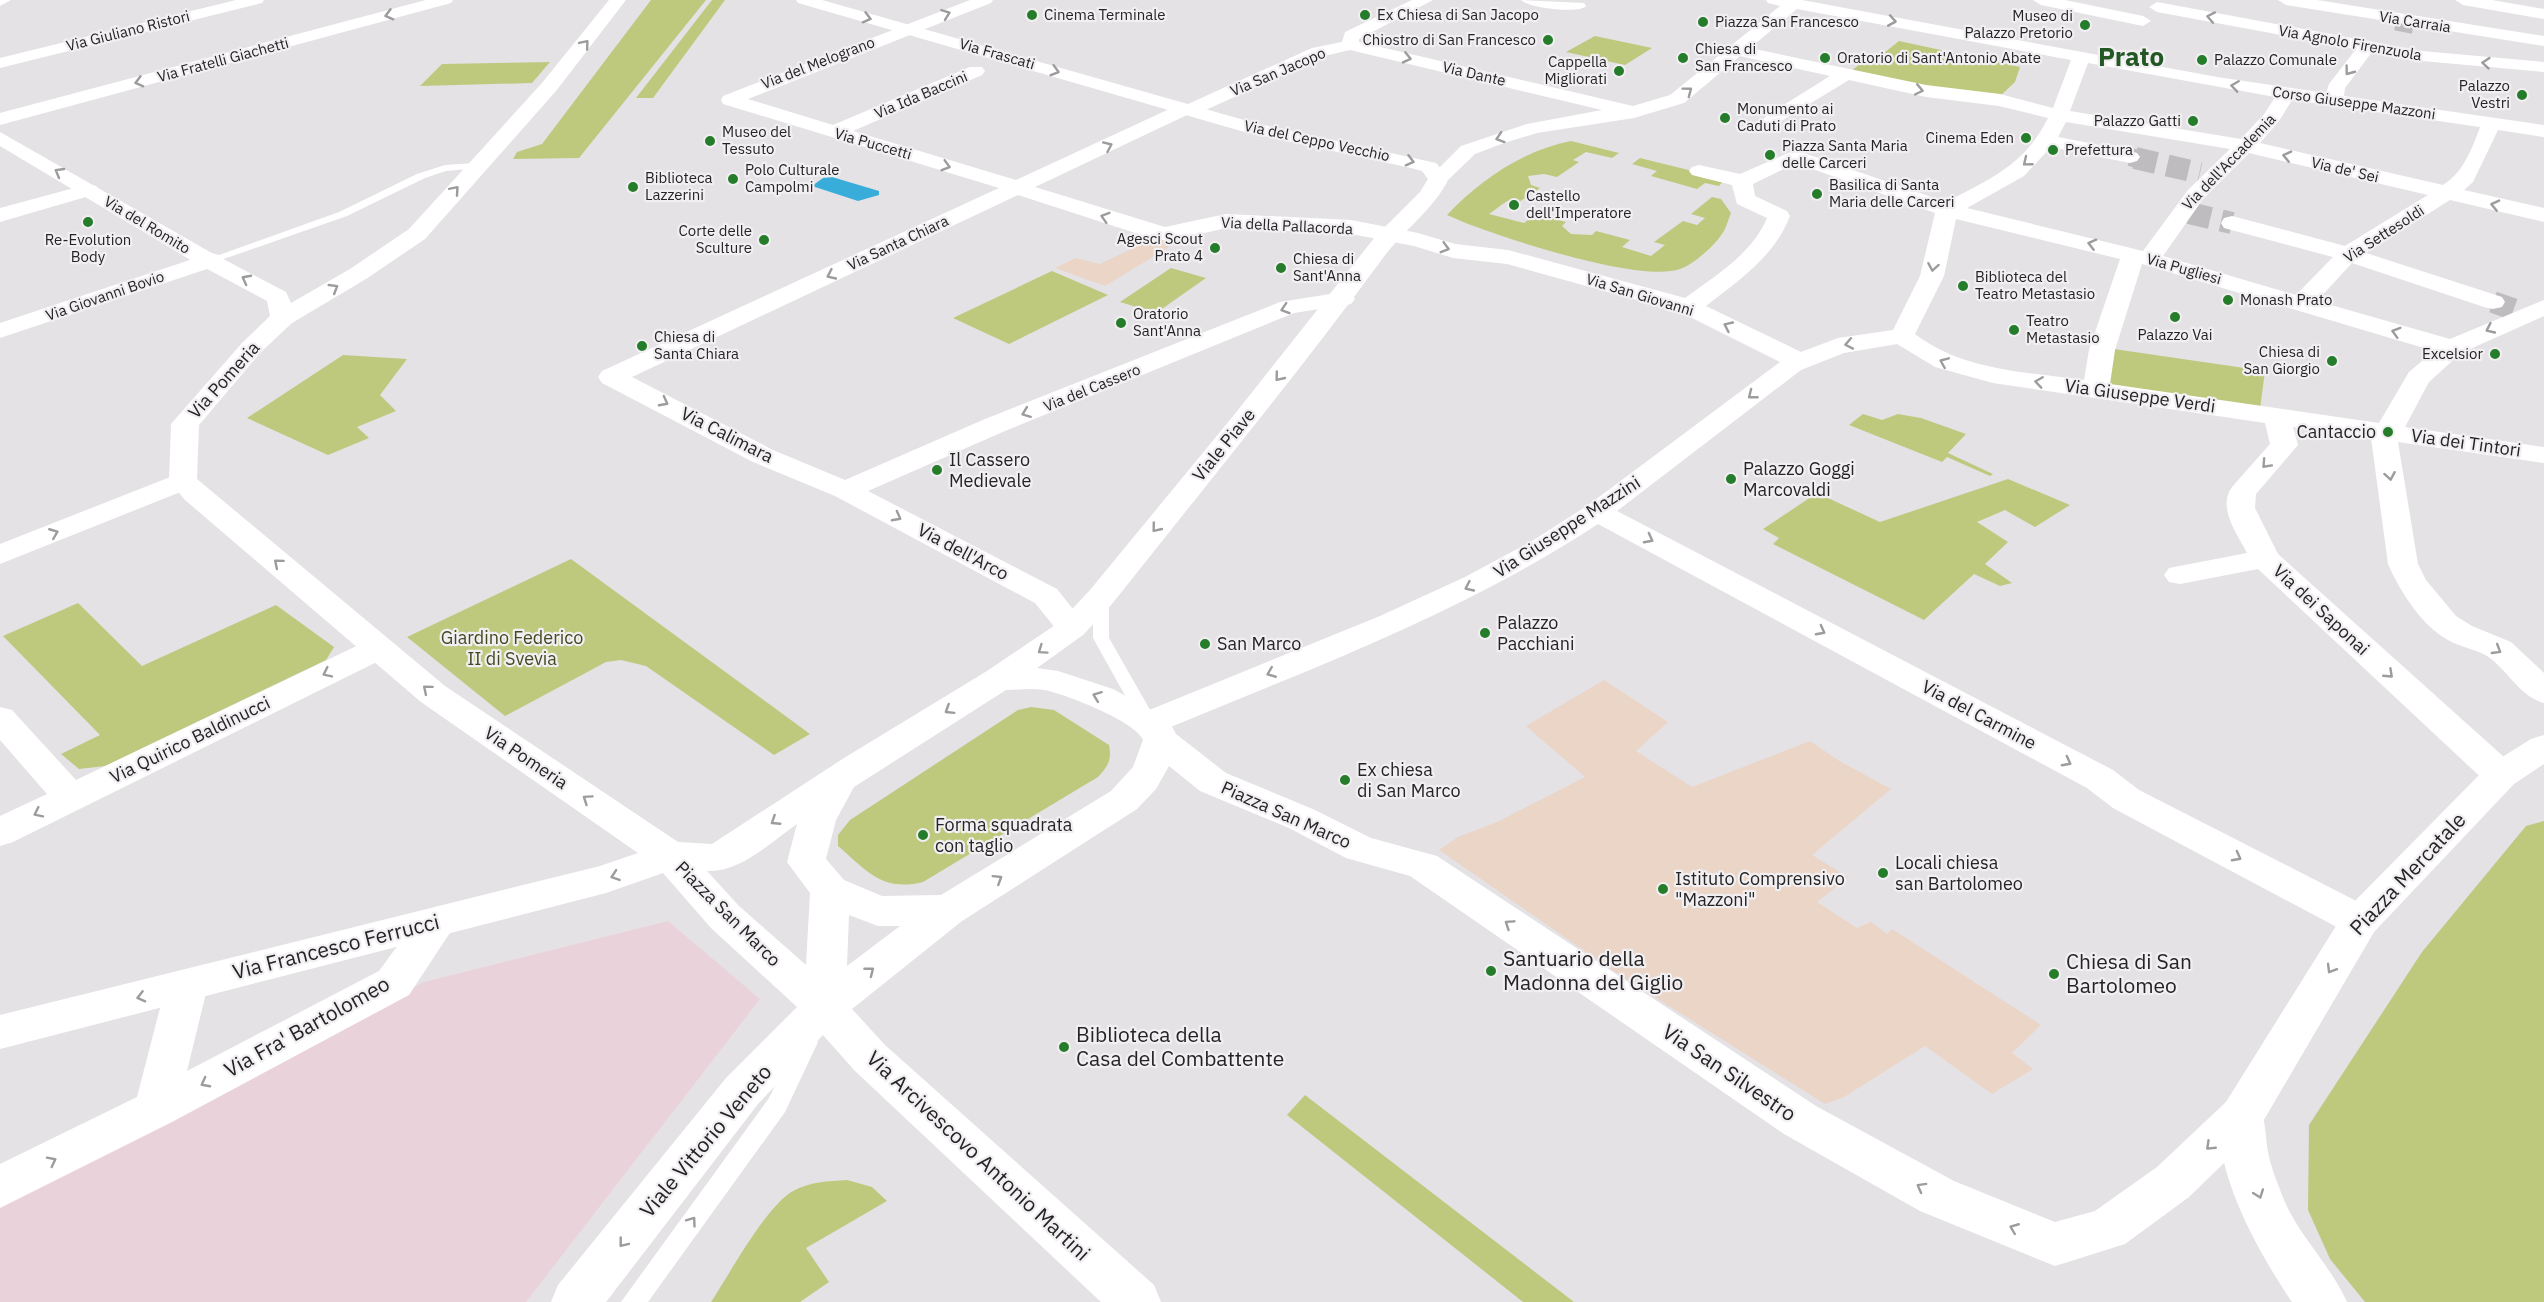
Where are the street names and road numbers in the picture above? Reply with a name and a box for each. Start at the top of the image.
street label: Via Giuliano Ristori [64,6,192,55]
street label: Via Carraia [2378,6,2452,37]
street label: Via Agnolo Firenzuola [2277,21,2423,64]
street label: Via del Melograno [758,32,877,93]
street label: Via Fratelli Giachetti [155,33,291,86]
street label: Via Frascati [957,34,1037,73]
street label: Via San Jacopo [1227,43,1328,100]
street label: Via Dante [1441,57,1508,90]
street label: Via Ida Baccini [871,66,970,123]
street label: Corso Giuseppe Mazzoni [2271,82,2437,123]
street label: Via dell'Accademia [2178,109,2280,214]
street label: Via del Ceppo Vecchio [1243,116,1392,165]
street label: Via Puccetti [832,123,914,164]
street label: Via de' Sei [2309,153,2381,187]
street label: Via del Romito [101,191,194,258]
street label: Via Settesoldi [2340,201,2428,267]
street label: Via Santa Chiara [844,211,951,274]
street label: Via della Pallacorda [1221,213,1353,238]
street label: Via Pugliesi [2144,249,2224,288]
street label: Via Giovanni Bovio [43,266,167,325]
street label: Via San Giovanni [1584,269,1696,320]
street label: Via Pomeria [183,336,265,423]
street label: Via del Cassero [1041,359,1143,416]
street label: Via Giuseppe Verdi [2063,374,2217,417]
street label: Via Calimara [677,401,778,468]
street label: Viale Piave [1187,403,1260,486]
street label: Via dei Tintori [2410,423,2523,462]
street label: Via Giuseppe Mazzini [1489,471,1644,583]
street label: Via dell'Arco [914,518,1013,585]
street label: Via dei Saponai [2268,559,2374,660]
street label: Via del Carmine [1918,675,2041,754]
street label: Via Quirico Baldinucci [106,691,274,788]
street label: Via Pomeria [480,721,573,794]
street label: Piazza San Marco [1218,776,1355,854]
street label: Piazza Mercatale [2343,806,2472,941]
street label: Piazza San Marco [671,856,786,971]
street label: Via Francesco Ferrucci [230,907,442,985]
street label: Via Fra' Bartolomeo [219,969,394,1083]
street label: Via San Silvestro [1657,1017,1802,1127]
street label: Via Arcivescovo Antonio Martini [861,1044,1097,1266]
street label: Viale Vittorio Veneto [633,1058,778,1223]

